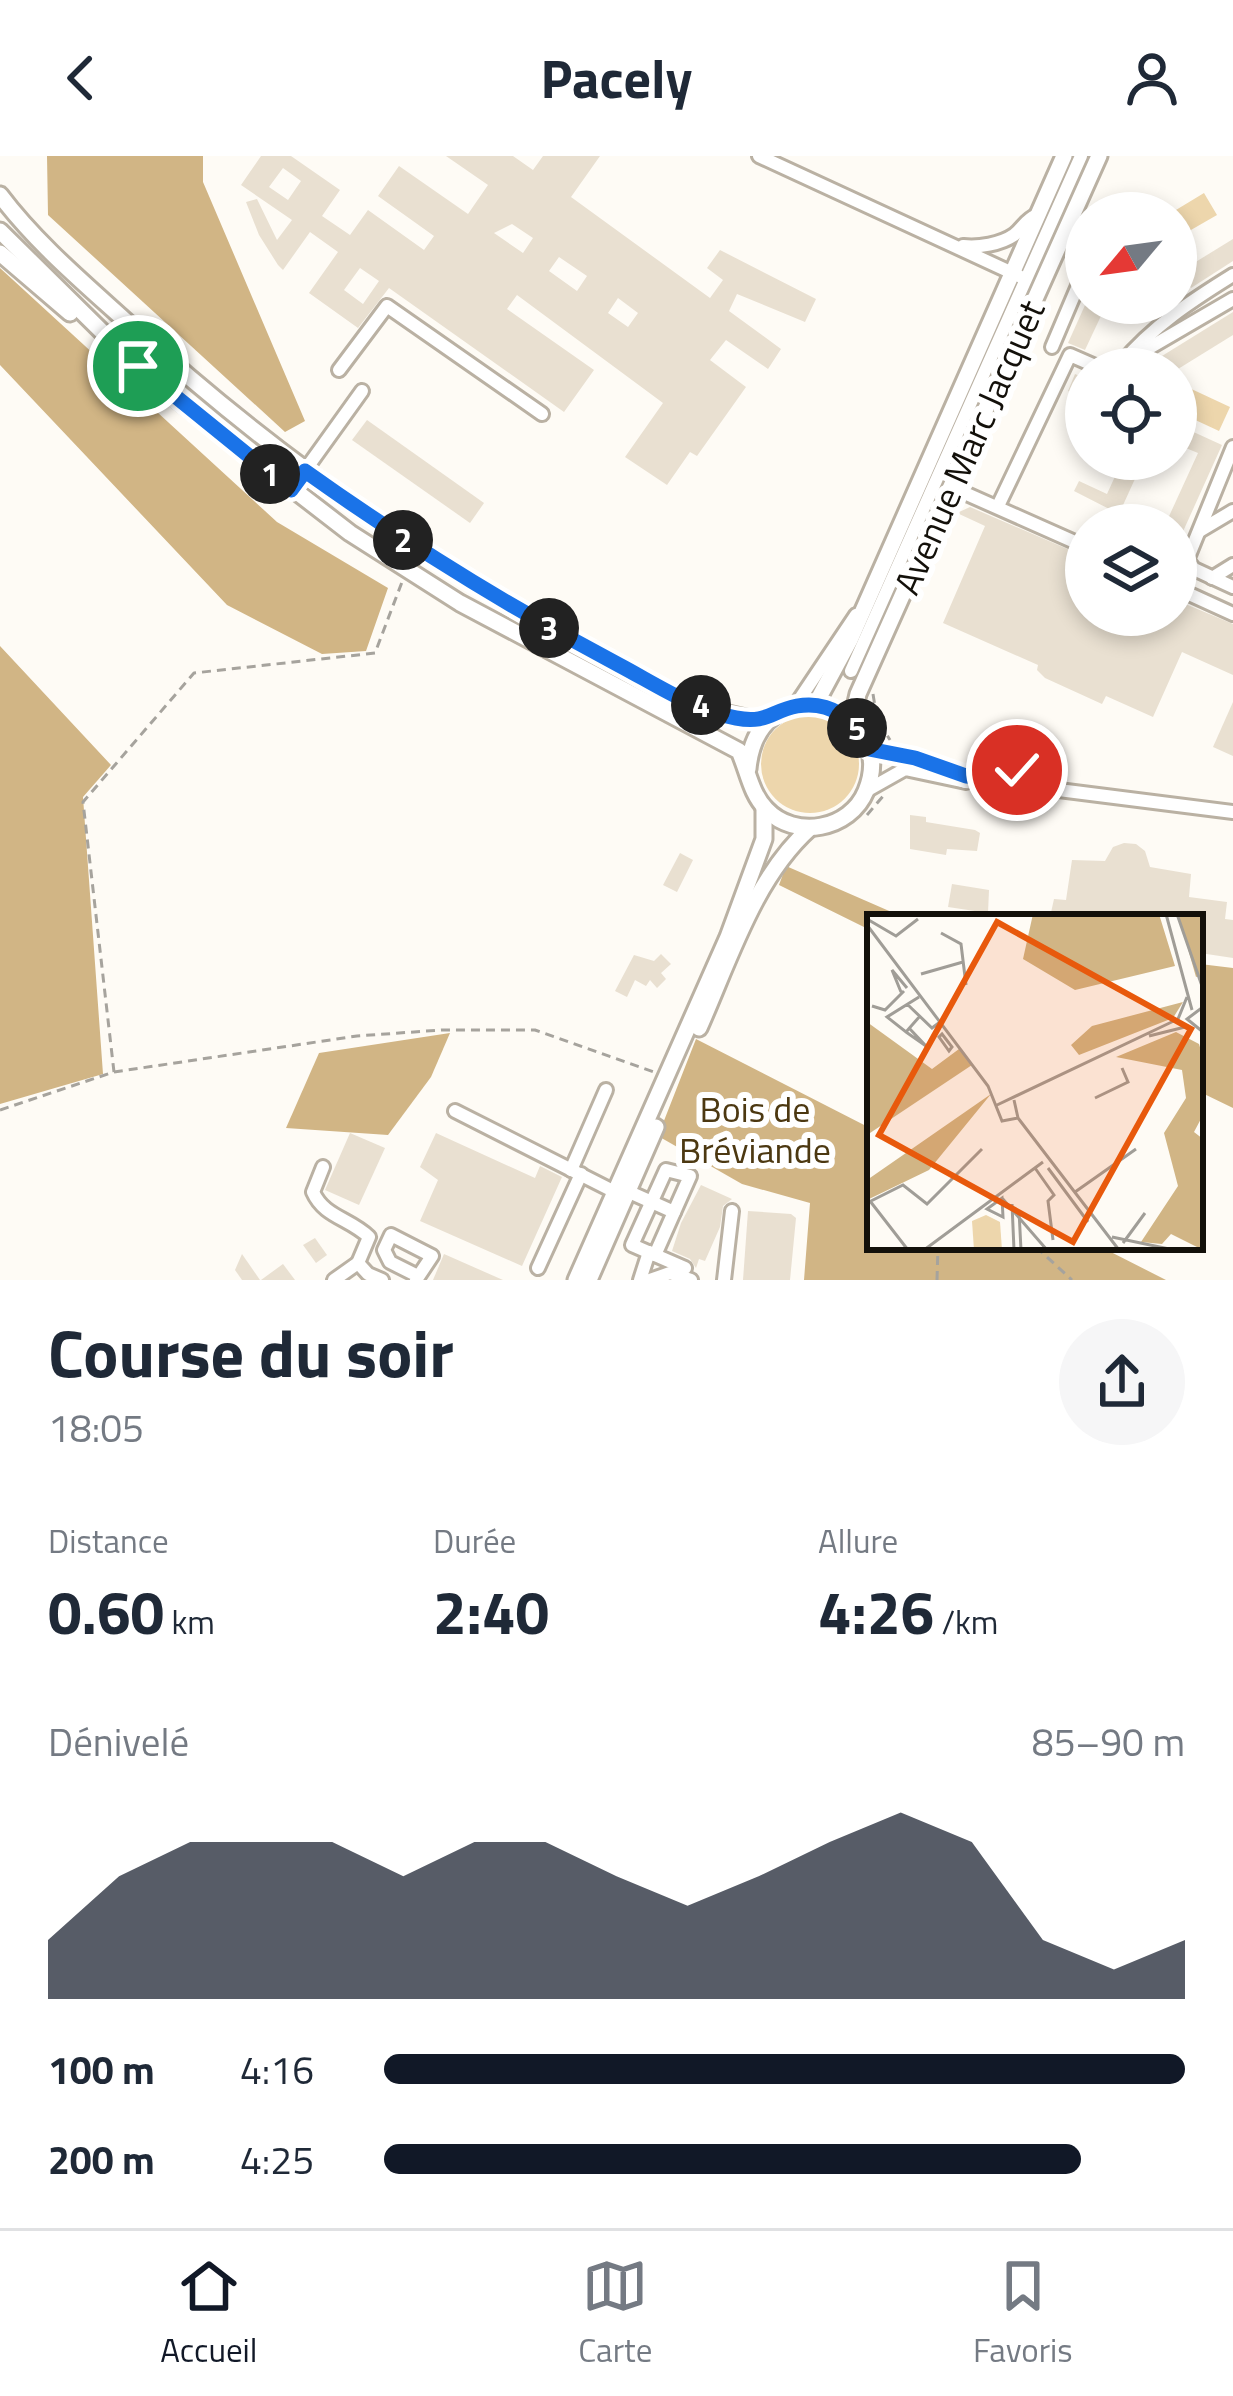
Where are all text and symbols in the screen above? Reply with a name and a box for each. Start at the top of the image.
text: Pacely [540,37,693,119]
icon: back [48,45,114,111]
icon: person [1119,45,1185,111]
north arrow [1065,192,1197,324]
map controls [1065,192,1197,636]
street label: Avenue Marc Jacquet [879,290,1058,603]
pin [87,315,189,417]
icon: arrive [105,333,171,399]
button: locate [1065,348,1197,480]
pin: 1 [240,444,300,504]
text: 1 [261,449,279,499]
button: layers [1065,504,1197,636]
pin: 2 [373,510,433,570]
text: 2 [394,515,412,565]
pin: 3 [519,598,579,658]
text: 3 [540,603,558,653]
pin: 4 [671,675,731,735]
text: 4 [692,680,710,730]
pin: 5 [827,698,887,758]
text: 5 [848,703,866,753]
pin [966,719,1068,821]
icon: check [984,737,1050,803]
inset map [867,914,1203,1250]
park label: Bois de Bréviande [679,1081,831,1177]
text: Course du soir [48,1302,454,1403]
button: share [1059,1319,1185,1445]
text: 18:05 [48,1398,144,1457]
text: Distance [48,1516,169,1566]
text: Durée [433,1516,516,1566]
text: Allure [818,1516,898,1566]
text: 0.60 [48,1566,164,1657]
text: 2:40 [433,1566,549,1657]
text: 4:26 [818,1566,934,1657]
text: km [164,1597,215,1647]
text: /km [934,1597,998,1647]
text: Dénivelé [48,1712,189,1771]
text: 85–90 m [1032,1712,1185,1771]
text: 100 m [48,2040,155,2099]
text: 4:16 [240,2040,314,2099]
text: 200 m [48,2130,155,2189]
text: 4:25 [240,2130,314,2189]
tab: Accueil [160,2253,257,2375]
tab: Carte [578,2253,652,2375]
tab: Favoris [973,2253,1073,2375]

